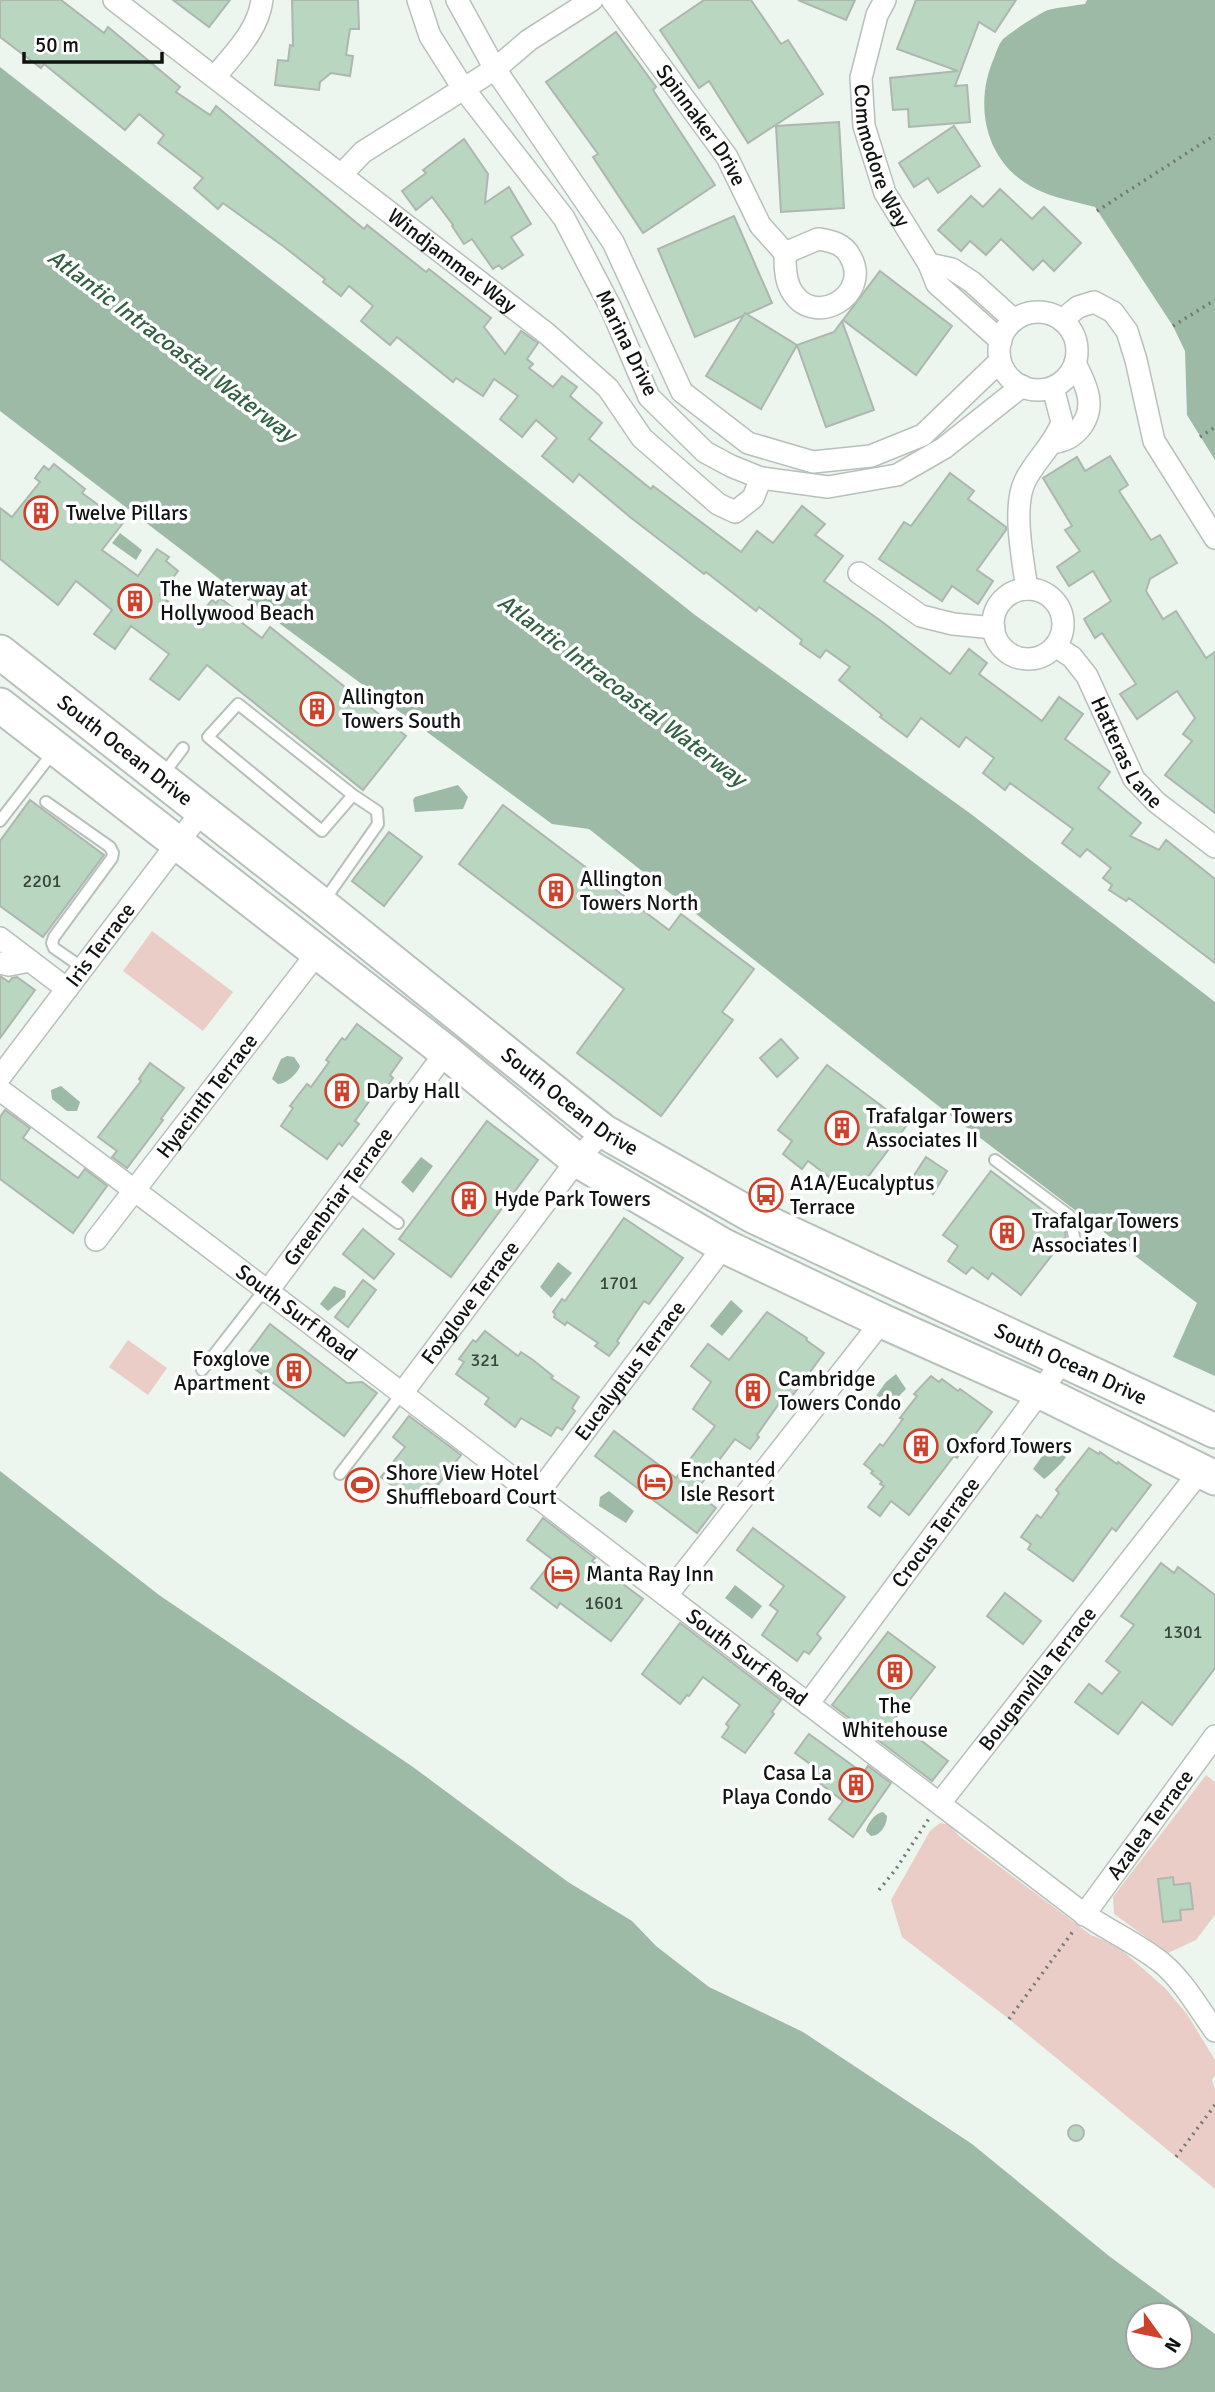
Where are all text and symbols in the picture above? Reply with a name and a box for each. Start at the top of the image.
scale bar [24,21,163,65]
text: 50 m [35,32,79,58]
street label: Spinnaker Drive [651,59,752,190]
street label: Commodore Way [848,83,916,232]
street label: Windjammer Way [382,203,522,319]
water label: Atlantic Intracoastal Waterway [42,243,304,450]
street label: Marina Drive [590,286,664,400]
building icon: Twelve Pillars [22,494,60,532]
place label: Twelve Pillars [66,500,188,526]
place label: The Waterway at Hollywood Beach [160,576,314,626]
building icon: The Waterway at Hollywood Beach [116,582,154,620]
water label: Atlantic Intracoastal Waterway [492,588,754,795]
place label: Allington Towers South [342,684,461,734]
street label: South Ocean Drive [52,689,198,812]
building icon: Allington Towers South [298,690,336,728]
street label: Hatteras Lane [1085,692,1168,814]
place label: Allington Towers North [580,866,698,916]
house number: 2201 [23,870,61,892]
building icon: Allington Towers North [537,872,575,910]
street label: Iris Terrace [60,897,141,992]
street label: Hyacinth Terrace [151,1028,263,1163]
street label: South Ocean Drive [496,1041,643,1161]
building icon: Darby Hall [323,1072,361,1110]
place label: Darby Hall [366,1078,460,1104]
place label: Trafalgar Towers Associates II [866,1103,1013,1153]
building icon: Trafalgar Towers Associates II [823,1109,861,1147]
street label: Greenbriar Terrace [278,1122,398,1271]
place label: A1A/Eucalyptus Terrace [790,1170,934,1220]
bus stop icon: A1A/Eucalyptus Terrace [747,1176,785,1214]
building icon: Hyde Park Towers [450,1180,488,1218]
place label: Hyde Park Towers [494,1186,651,1212]
place label: Trafalgar Towers Associates I [1032,1208,1179,1258]
building icon: Trafalgar Towers Associates I [988,1214,1026,1252]
street label: Foxglove Terrace [415,1236,525,1369]
street label: South Surf Road [231,1258,362,1367]
house number: 1701 [600,1272,638,1294]
street label: Eucalyptus Terrace [569,1296,691,1446]
street label: South Ocean Drive [990,1317,1151,1411]
place label: Foxglove Apartment [174,1346,270,1396]
house number: 321 [470,1349,500,1371]
building icon: Foxglove Apartment [275,1352,313,1390]
place label: Cambridge Towers Condo [778,1366,901,1416]
building icon: Cambridge Towers Condo [734,1372,772,1410]
building icon: Oxford Towers [902,1427,940,1465]
place label: Oxford Towers [946,1433,1072,1459]
place label: Enchanted Isle Resort [680,1457,776,1507]
place label: Shore View Hotel Shuffleboard Court [386,1460,557,1510]
hotel icon: Enchanted Isle Resort [636,1463,674,1501]
sports icon: Shore View Hotel Shuffleboard Court [343,1466,381,1504]
street label: Crocus Terrace [886,1472,985,1593]
hotel icon: Manta Ray Inn [543,1555,581,1593]
place label: Manta Ray Inn [586,1561,714,1587]
house number: 1601 [585,1592,623,1614]
street label: Bouganvilla Terrace [973,1601,1102,1756]
street label: South Surf Road [681,1603,813,1712]
house number: 1301 [1164,1621,1202,1643]
building icon: The Whitehouse [876,1653,914,1691]
place label: The Whitehouse [842,1693,948,1743]
place label: Casa La Playa Condo [722,1760,832,1810]
street label: Azalea Terrace [1101,1765,1199,1885]
building icon: Casa La Playa Condo [837,1766,875,1804]
north arrow [1124,2301,1194,2371]
text: N [1159,2333,1186,2357]

